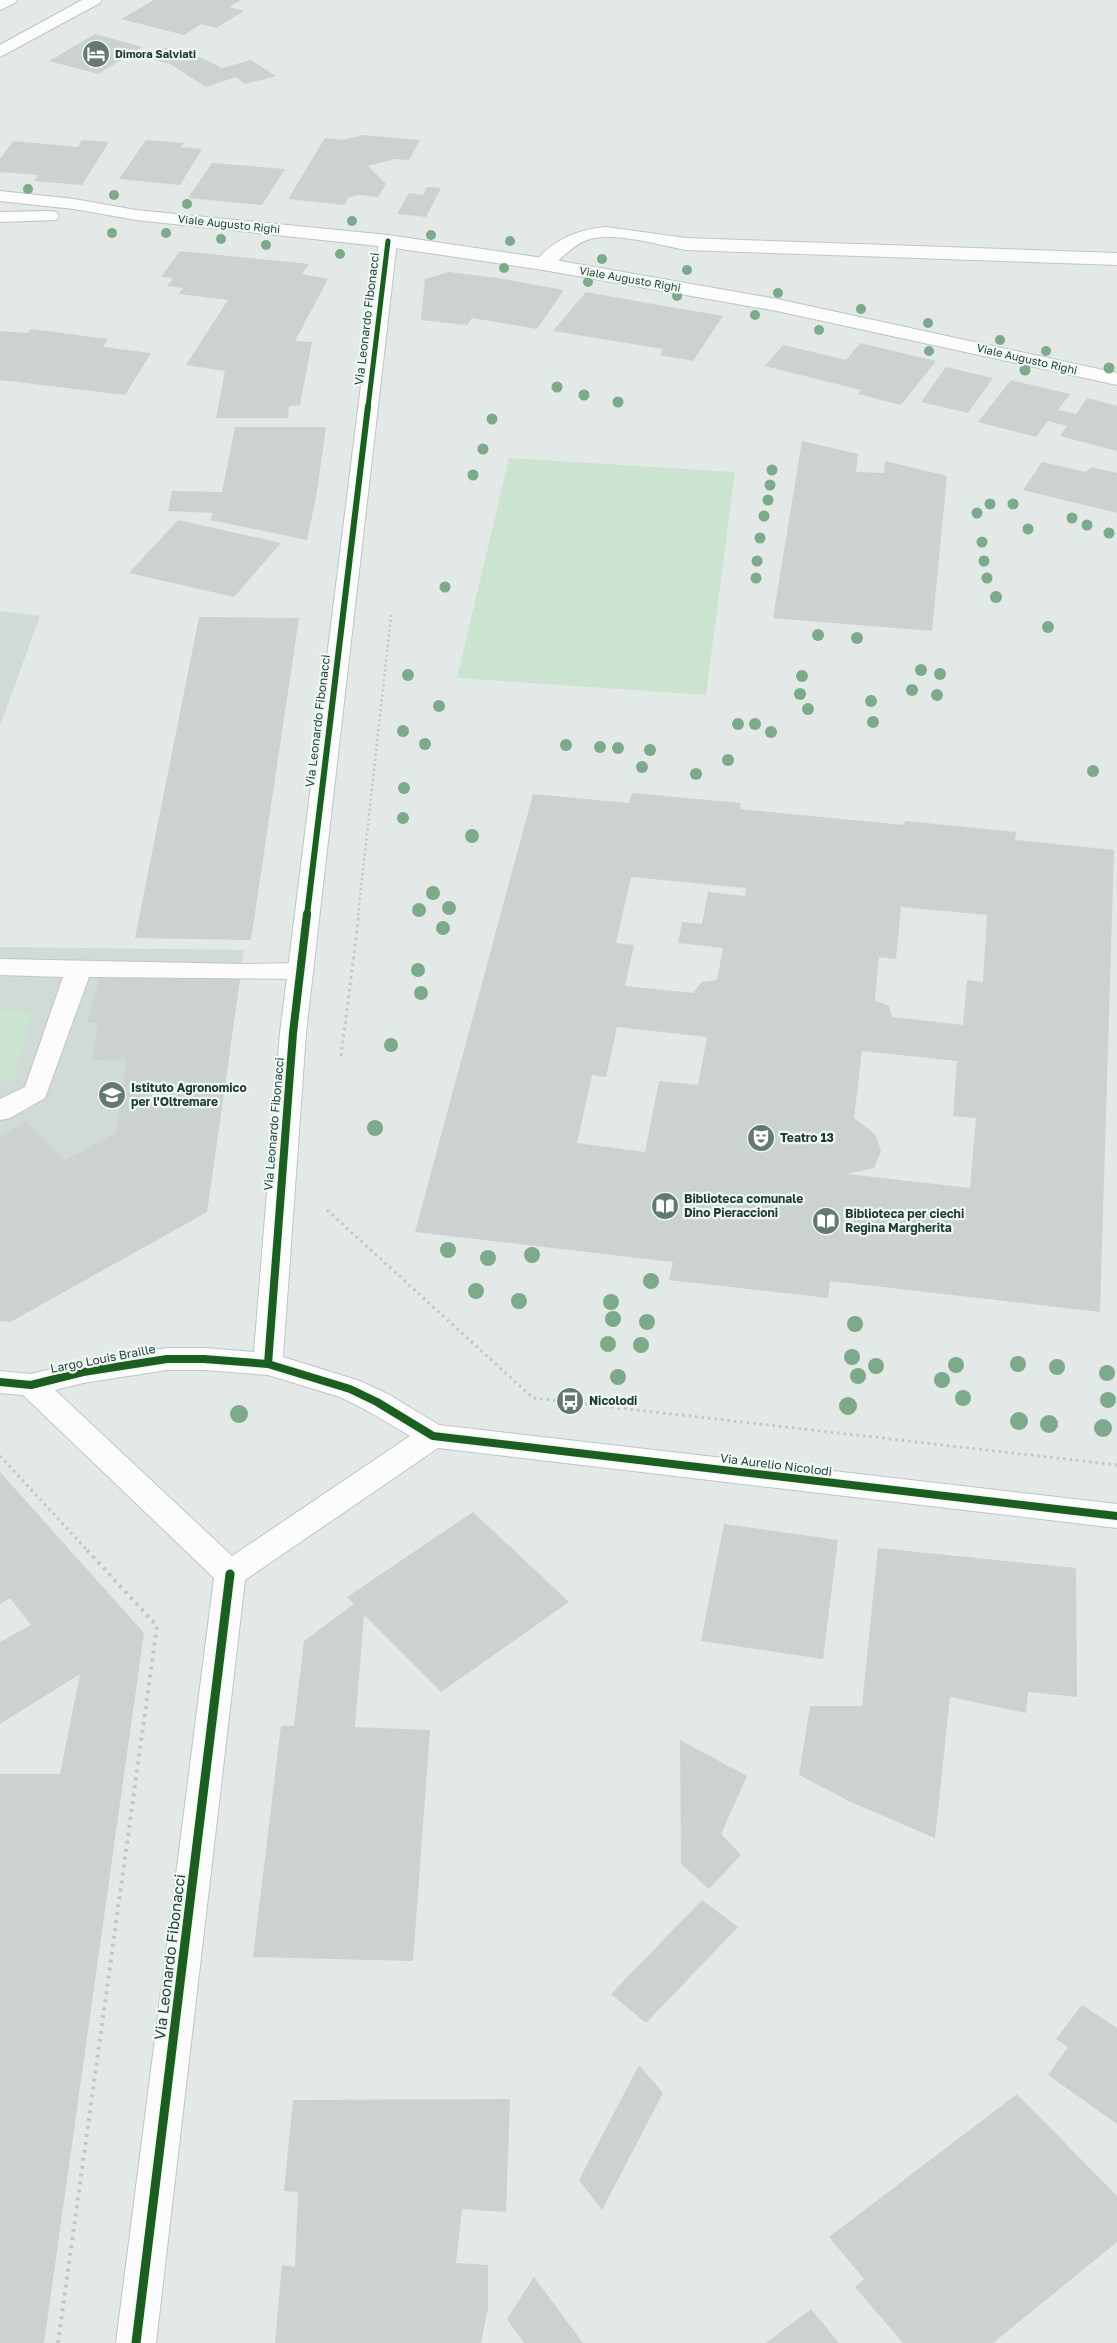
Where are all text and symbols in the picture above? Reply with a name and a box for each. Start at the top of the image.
hotel icon: Dimora Salviati [81,39,111,69]
place label: Dimora Salviati [115,47,196,60]
street label: Viale Augusto Righi [177,212,281,235]
street label: Via Leonardo Fibonacci [351,252,382,386]
street label: Viale Augusto Righi [578,263,682,294]
street label: Viale Augusto Righi [976,341,1079,376]
street label: Via Leonardo Fibonacci [302,654,333,788]
street label: Via Leonardo Fibonacci [260,1057,287,1191]
school or university icon: Istituto Agronomico per l'Oltremare [97,1080,127,1110]
place label: Istituto Agronomico per l'Oltremare [131,1080,247,1109]
theatre icon: Teatro 13 [746,1123,776,1153]
place label: Teatro 13 [780,1130,834,1145]
library icon: Biblioteca comunale Dino Pieraccioni [650,1191,680,1221]
place label: Biblioteca comunale Dino Pieraccioni [684,1191,803,1220]
library icon: Biblioteca per ciechi Regina Margherita [811,1206,841,1236]
place label: Biblioteca per ciechi Regina Margherita [845,1206,964,1235]
street label: Largo Louis Braille [49,1341,157,1376]
bus stop icon: Nicolodi [555,1386,585,1416]
place label: Nicolodi [589,1393,637,1408]
street label: Via Aurelio Nicolodi [719,1450,833,1479]
street label: Via Leonardo Fibonacci [150,1873,188,2041]

